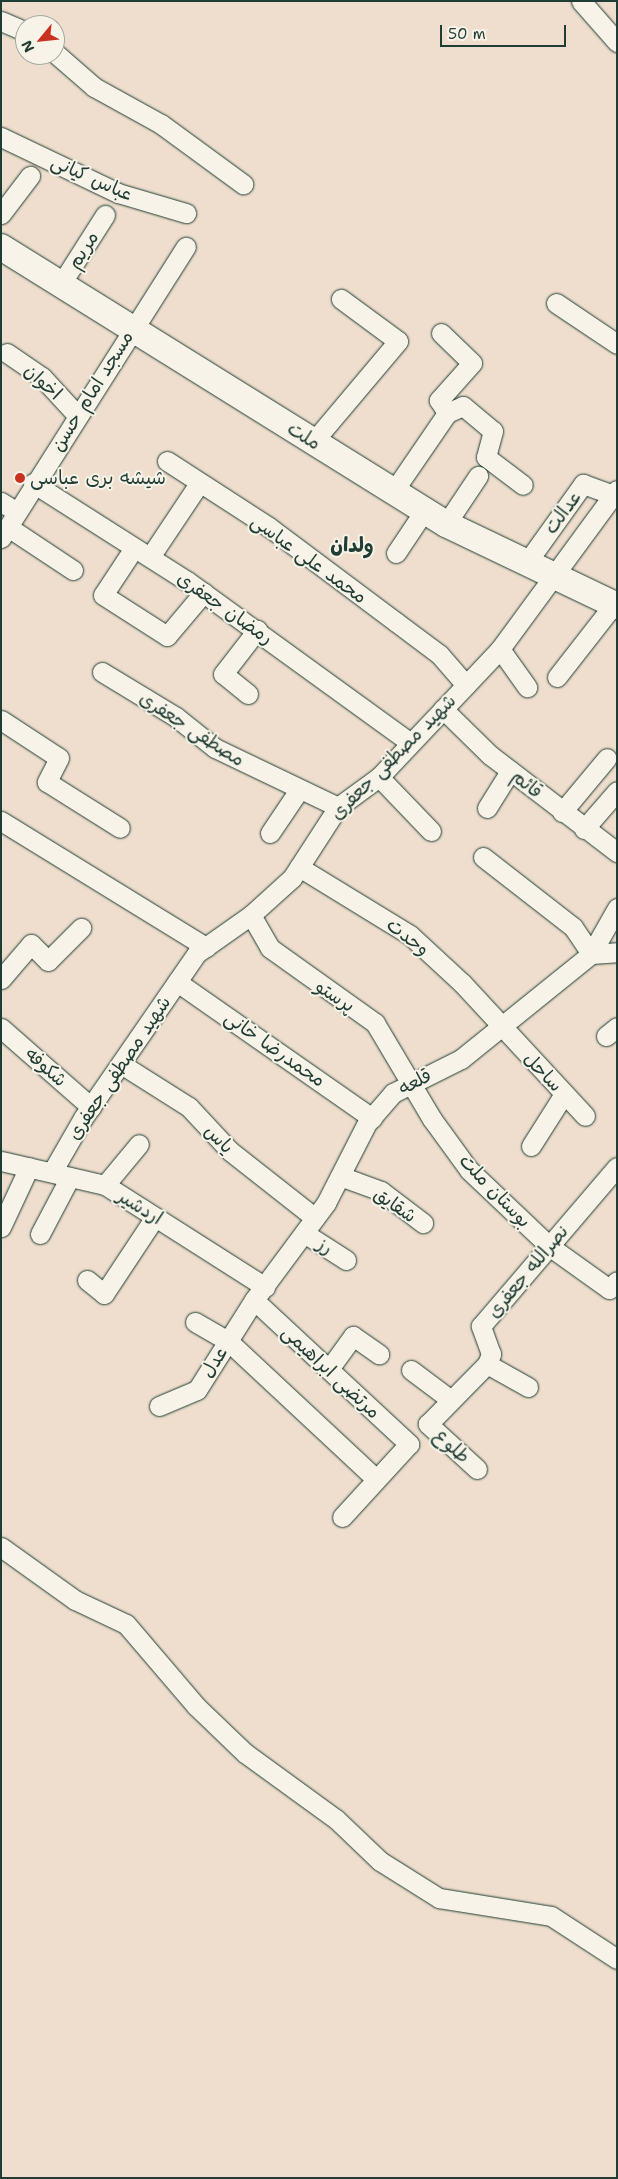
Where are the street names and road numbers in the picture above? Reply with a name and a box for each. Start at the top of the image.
street label: عباس کیانی [48,150,136,206]
street label: مریم [62,227,104,273]
street label: مسجد امام حسن [46,327,138,455]
street label: اخوان [19,359,67,405]
street label: ملت [283,417,325,455]
street label: عدالت [539,485,587,539]
street label: محمد علی عباسی [247,509,371,609]
street label: رمضان جعفری [173,567,277,649]
street label: مصطفی جعفری [135,687,249,771]
street label: شهید مصطفی جعفری [325,689,461,825]
street label: قائم [507,765,547,803]
street label: وحدت [382,913,434,961]
street label: پرستو [311,975,359,1017]
street label: شهید مصطفی جعفری [62,992,176,1144]
street label: محمدرضا خانی [220,1006,330,1092]
street label: شکوفه [20,1042,72,1092]
street label: ساحل [519,1047,567,1097]
street label: قلعه [395,1064,435,1100]
street label: یاس [200,1120,238,1158]
street label: بوستان ملت [454,1149,536,1233]
street label: شقایق [369,1182,421,1228]
street label: اردشیر [113,1184,167,1230]
street label: نصرالله جعفری [482,1219,574,1323]
street label: رز [313,1232,337,1260]
street label: مرتضی ابراهیمی [277,1321,385,1423]
street label: عدل [196,1342,232,1382]
street label: طلوع [429,1424,475,1468]

